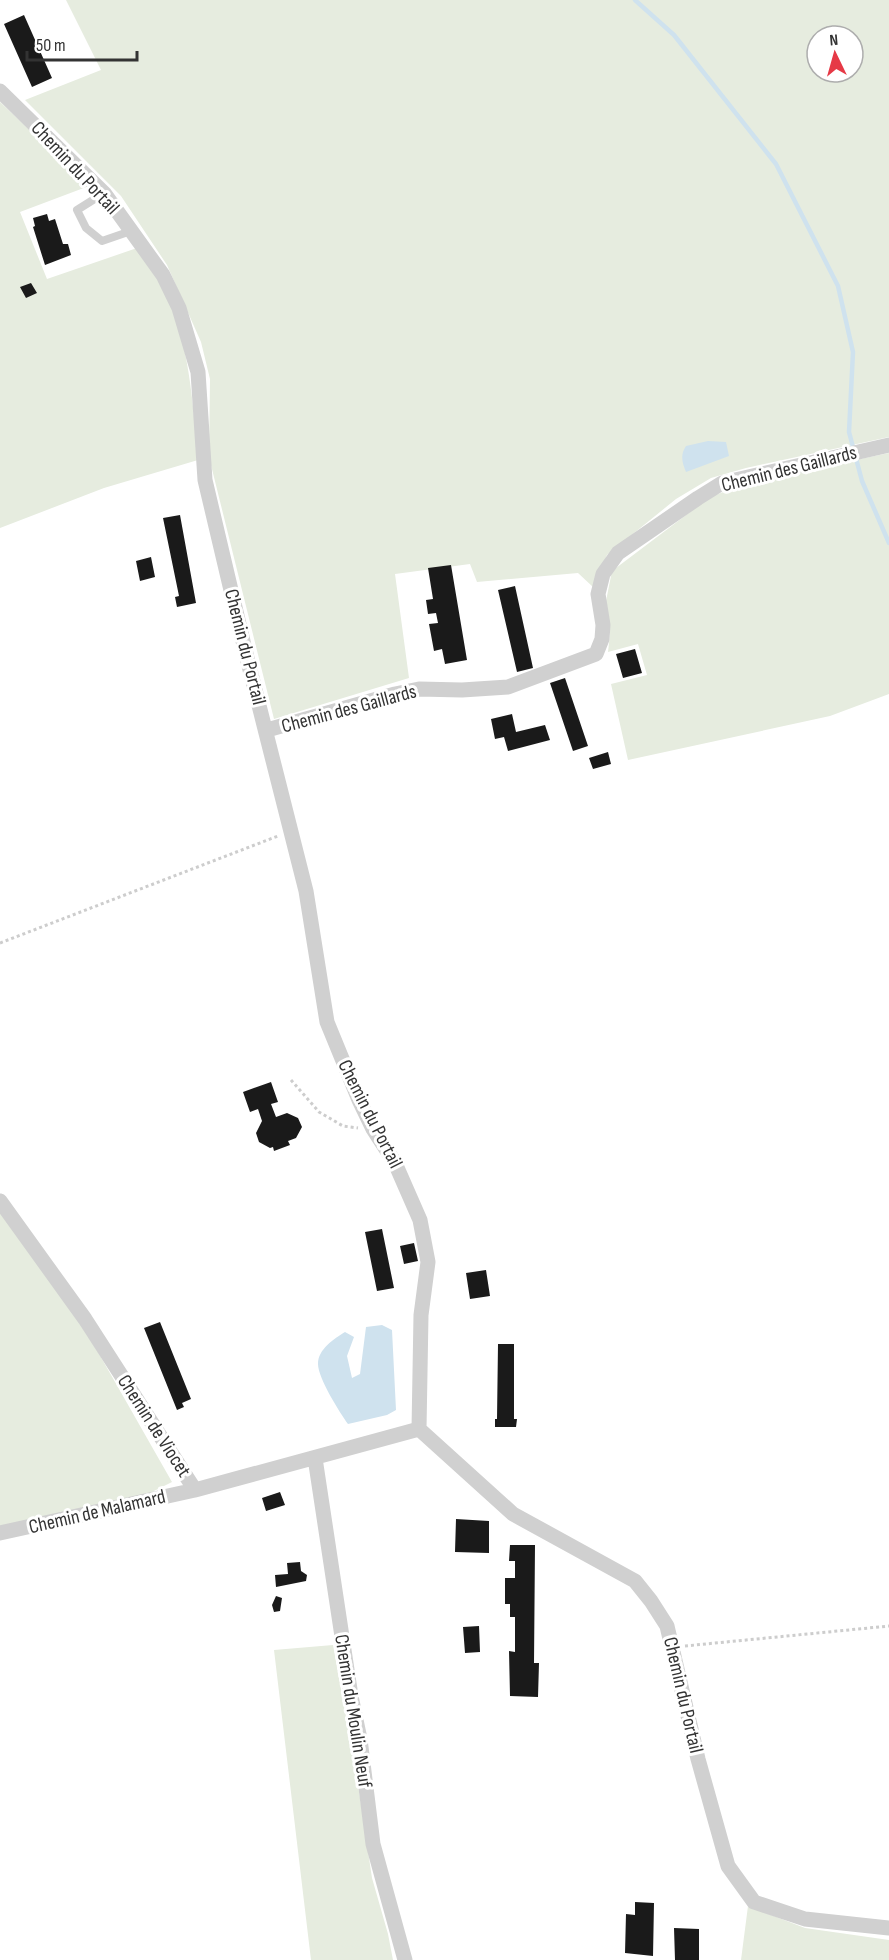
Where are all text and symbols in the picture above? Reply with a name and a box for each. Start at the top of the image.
scale bar [27,24,136,62]
north arrow [805,24,865,84]
text: N [829,31,839,50]
text: 50 m [36,35,66,56]
street label: Chemin du Portail [26,117,124,219]
street label: Chemin des Gaillards [719,441,859,497]
street label: Chemin du Portail [219,587,271,707]
street label: Chemin des Gaillards [279,679,419,739]
street label: Chemin du Portail [332,1056,408,1172]
street label: Chemin de Viocet [112,1370,196,1482]
street label: Chemin de Malamard [26,1485,168,1539]
street label: Chemin du Moulin Neuf [329,1633,377,1790]
street label: Chemin du Portail [658,1635,708,1755]

